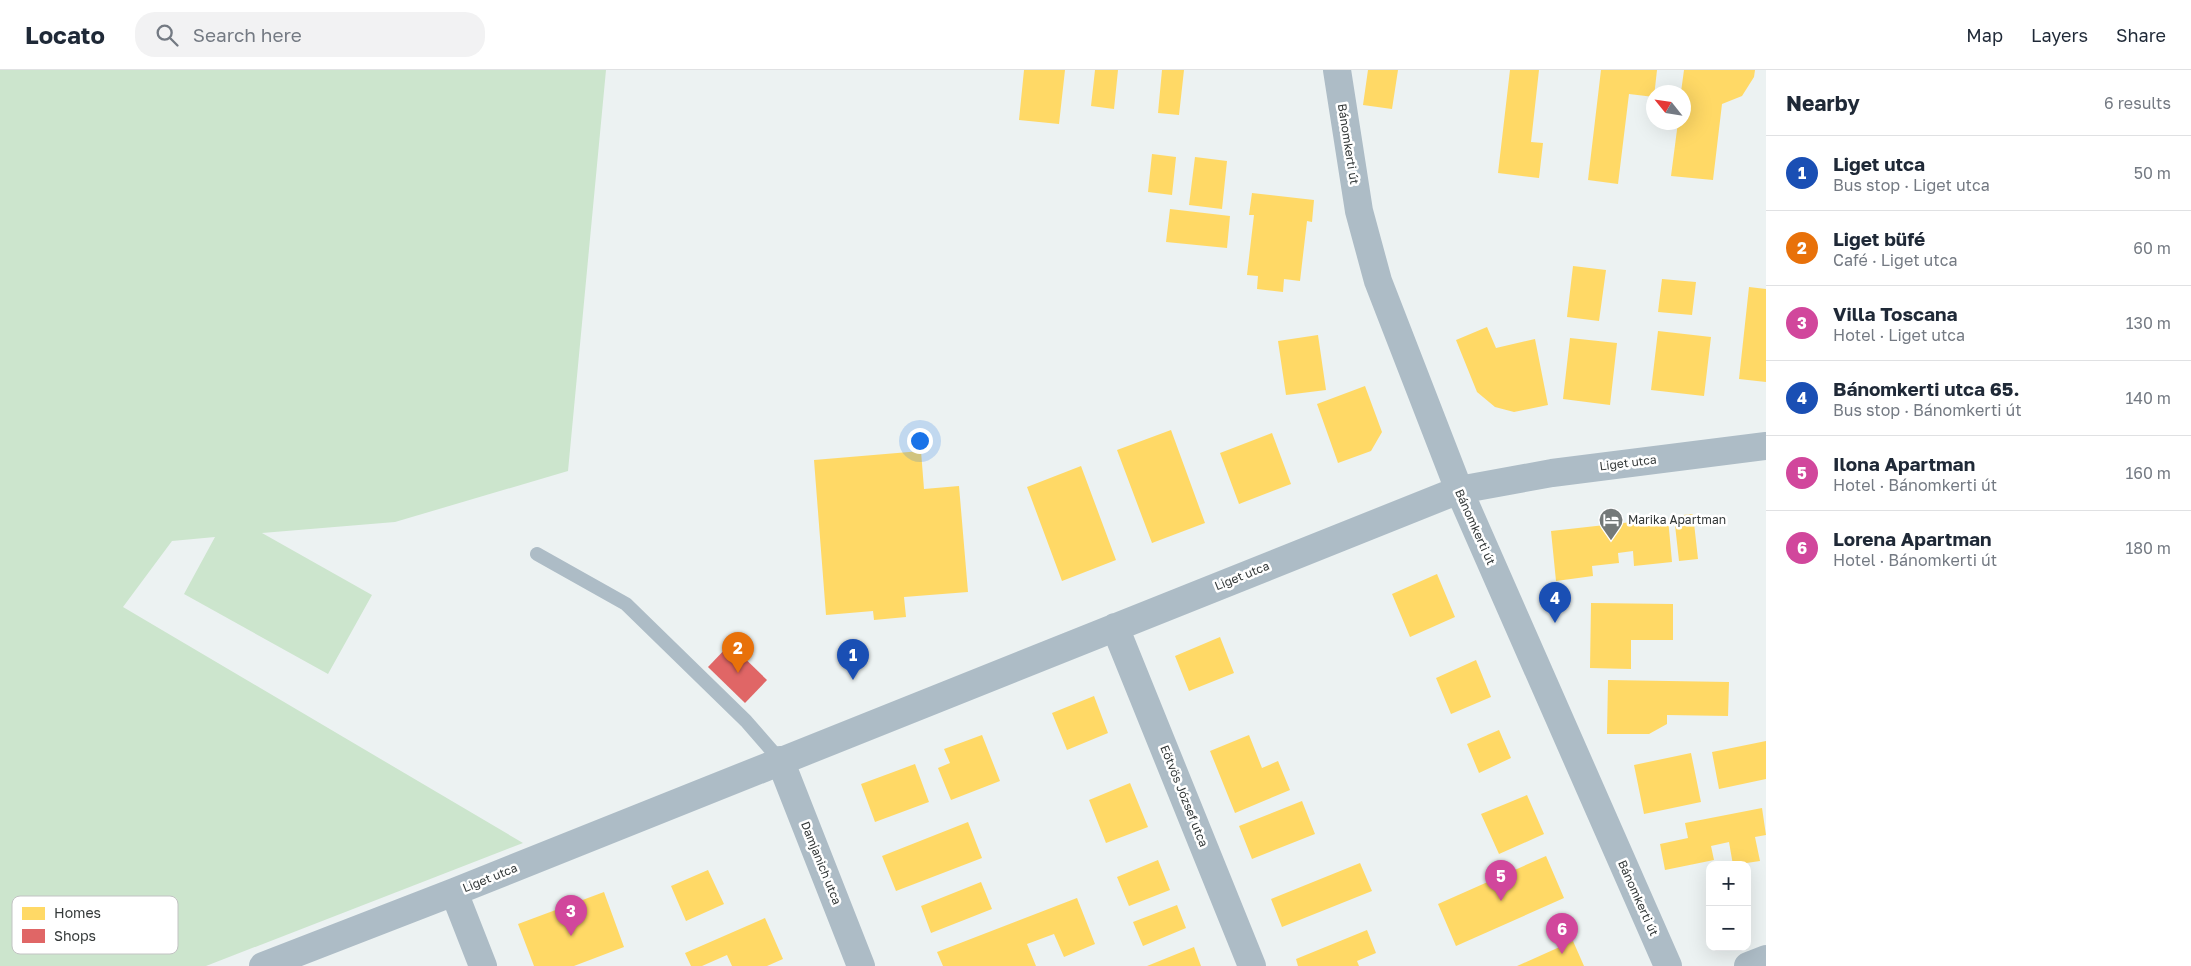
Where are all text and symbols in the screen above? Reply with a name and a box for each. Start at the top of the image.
search box [135,12,485,57]
text: Locato [25,20,105,49]
icon: search [153,21,181,49]
text: Search here [193,23,302,46]
text: Map [1966,24,2003,46]
text: Layers [2031,24,2088,46]
text: Share [2116,24,2166,46]
north arrow [1646,85,1691,130]
text: Nearby [1786,90,1860,116]
text: 6 results [2104,93,2171,113]
street label: Bánomkerti út [1335,102,1362,186]
text: Liget utca [1833,152,1925,175]
text: 1 [1798,163,1806,183]
text: 50 m [2134,163,2171,183]
text: Bus stop · Liget utca [1833,175,1990,195]
text: Liget büfé [1833,227,1925,250]
text: 2 [1797,238,1807,258]
text: 60 m [2133,238,2171,258]
text: Café · Liget utca [1833,250,1957,270]
text: Villa Toscana [1833,302,1958,325]
text: 3 [1797,313,1807,333]
text: 130 m [2126,313,2171,333]
text: Hotel · Liget utca [1833,325,1965,345]
text: Bánomkerti utca 65. [1833,377,2019,400]
text: 4 [1797,388,1807,408]
text: 140 m [2125,388,2171,408]
text: Bus stop · Bánomkerti út [1833,400,2022,420]
your location [907,428,933,454]
street label: Liget utca [1598,452,1657,473]
text: Ilona Apartman [1833,452,1975,475]
text: 5 [1797,463,1807,483]
text: 160 m [2125,463,2171,483]
text: Hotel · Bánomkerti út [1833,475,1997,495]
street label: Bánomkerti út [1452,487,1499,567]
hotel icon: Marika Apartman [1598,507,1624,541]
place label: Marika Apartman [1628,512,1726,527]
text: Lorena Apartman [1833,527,1992,550]
text: 6 [1797,538,1807,558]
text: 180 m [2125,538,2171,558]
text: Hotel · Bánomkerti út [1833,550,1997,570]
street label: Liget utca [1212,558,1271,593]
pin: 4 [1539,582,1571,623]
pin: 2 [722,632,754,673]
pin: 1 [837,639,869,680]
street label: Eötvös József utca [1157,743,1212,849]
street label: Damjanich utca [798,819,845,907]
street label: Bánomkerti út [1615,858,1662,938]
street label: Liget utca [460,860,519,895]
pin: 5 [1485,860,1517,901]
map controls [1706,861,1751,951]
button: + [1706,861,1751,906]
pin: 3 [555,895,587,936]
legend [12,896,178,954]
text: Homes [54,904,101,921]
button: − [1706,906,1751,951]
pin: 6 [1546,913,1578,954]
text: Shops [54,927,96,944]

